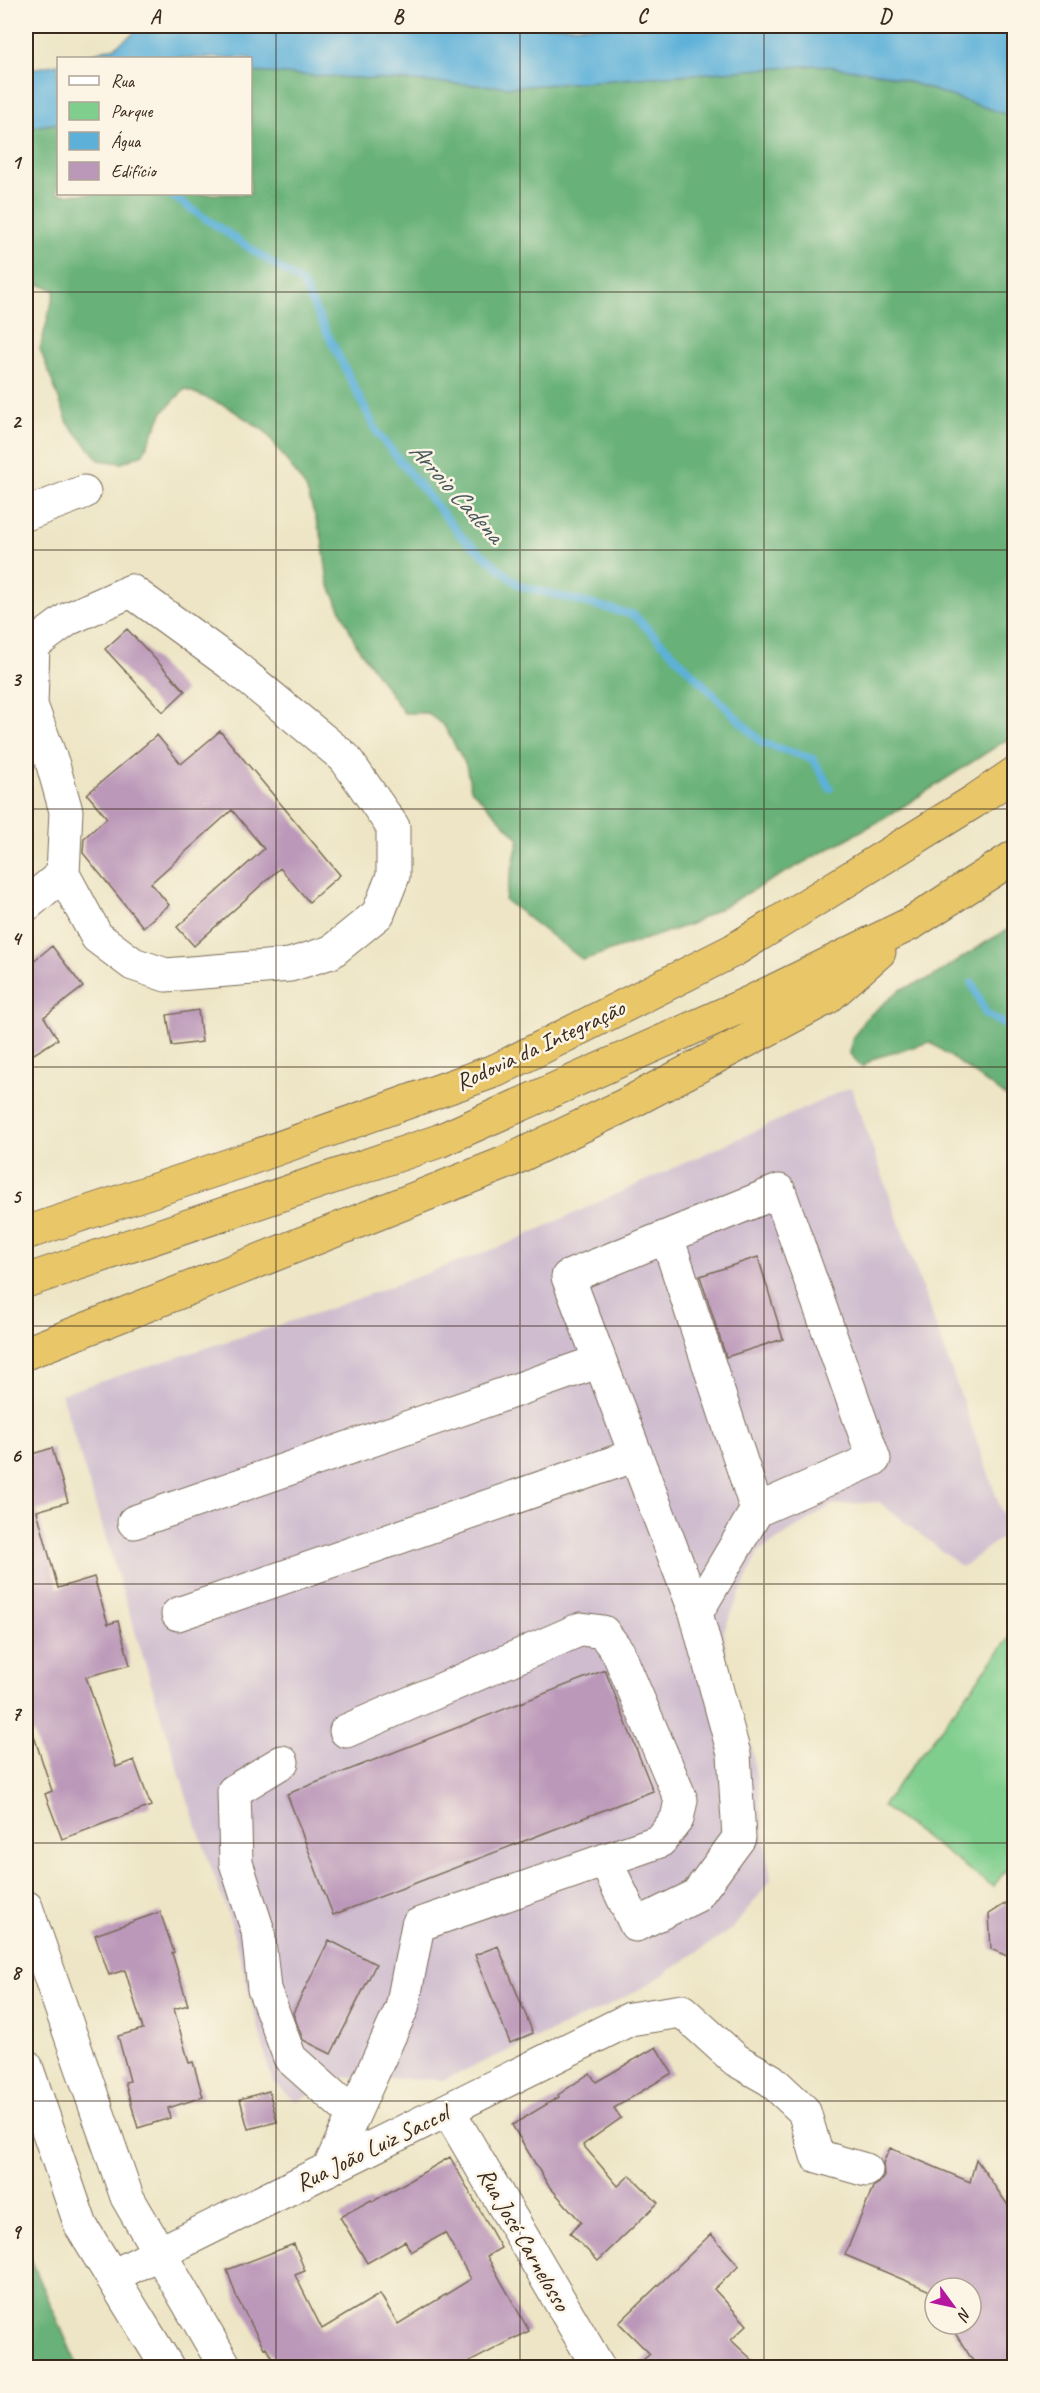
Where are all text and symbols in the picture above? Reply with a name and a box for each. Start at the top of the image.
text: A [150,4,162,29]
text: B [393,4,405,29]
text: C [637,4,649,29]
text: D [879,4,893,29]
legend [57,57,252,195]
text: Rua [111,70,136,92]
text: Parque [111,100,153,122]
text: Água [111,130,142,152]
text: 1 [12,150,23,175]
text: Edifício [111,160,157,182]
text: 2 [12,409,23,434]
water label: Arroio Cadena [402,435,513,553]
text: 3 [12,667,23,692]
text: 4 [12,926,24,951]
street label: Rodovia da Integração [450,992,631,1097]
text: 5 [12,1184,23,1209]
text: 6 [11,1443,22,1468]
text: 7 [12,1701,23,1726]
text: 8 [12,1960,24,1985]
street label: Rua João Luiz Saccol [291,2096,457,2198]
street label: Rua José Carnelosso [471,2162,578,2317]
text: 9 [12,2219,23,2244]
north arrow [923,2276,983,2336]
text: N [952,2304,976,2326]

